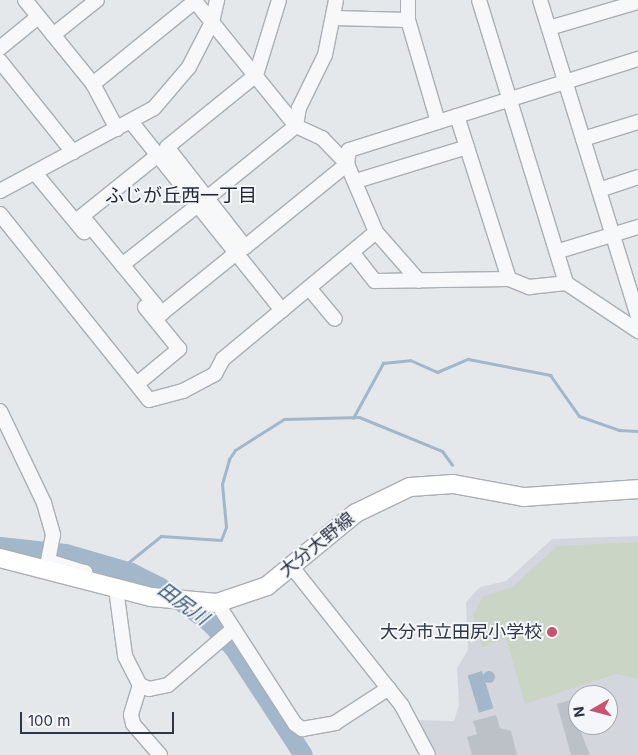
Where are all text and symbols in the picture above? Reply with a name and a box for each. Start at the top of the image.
district label: ふじが丘西一丁目 [105,185,257,207]
street label: 大分大野線 [275,508,359,582]
water label: 田尻川 [153,578,213,630]
place label: 大分市立田尻小学校 [380,621,542,643]
marker: 大分市立田尻小学校 [546,626,558,638]
north arrow [568,685,618,735]
scale bar [22,702,176,734]
text: N [569,706,588,718]
text: 100 m [28,711,70,730]

